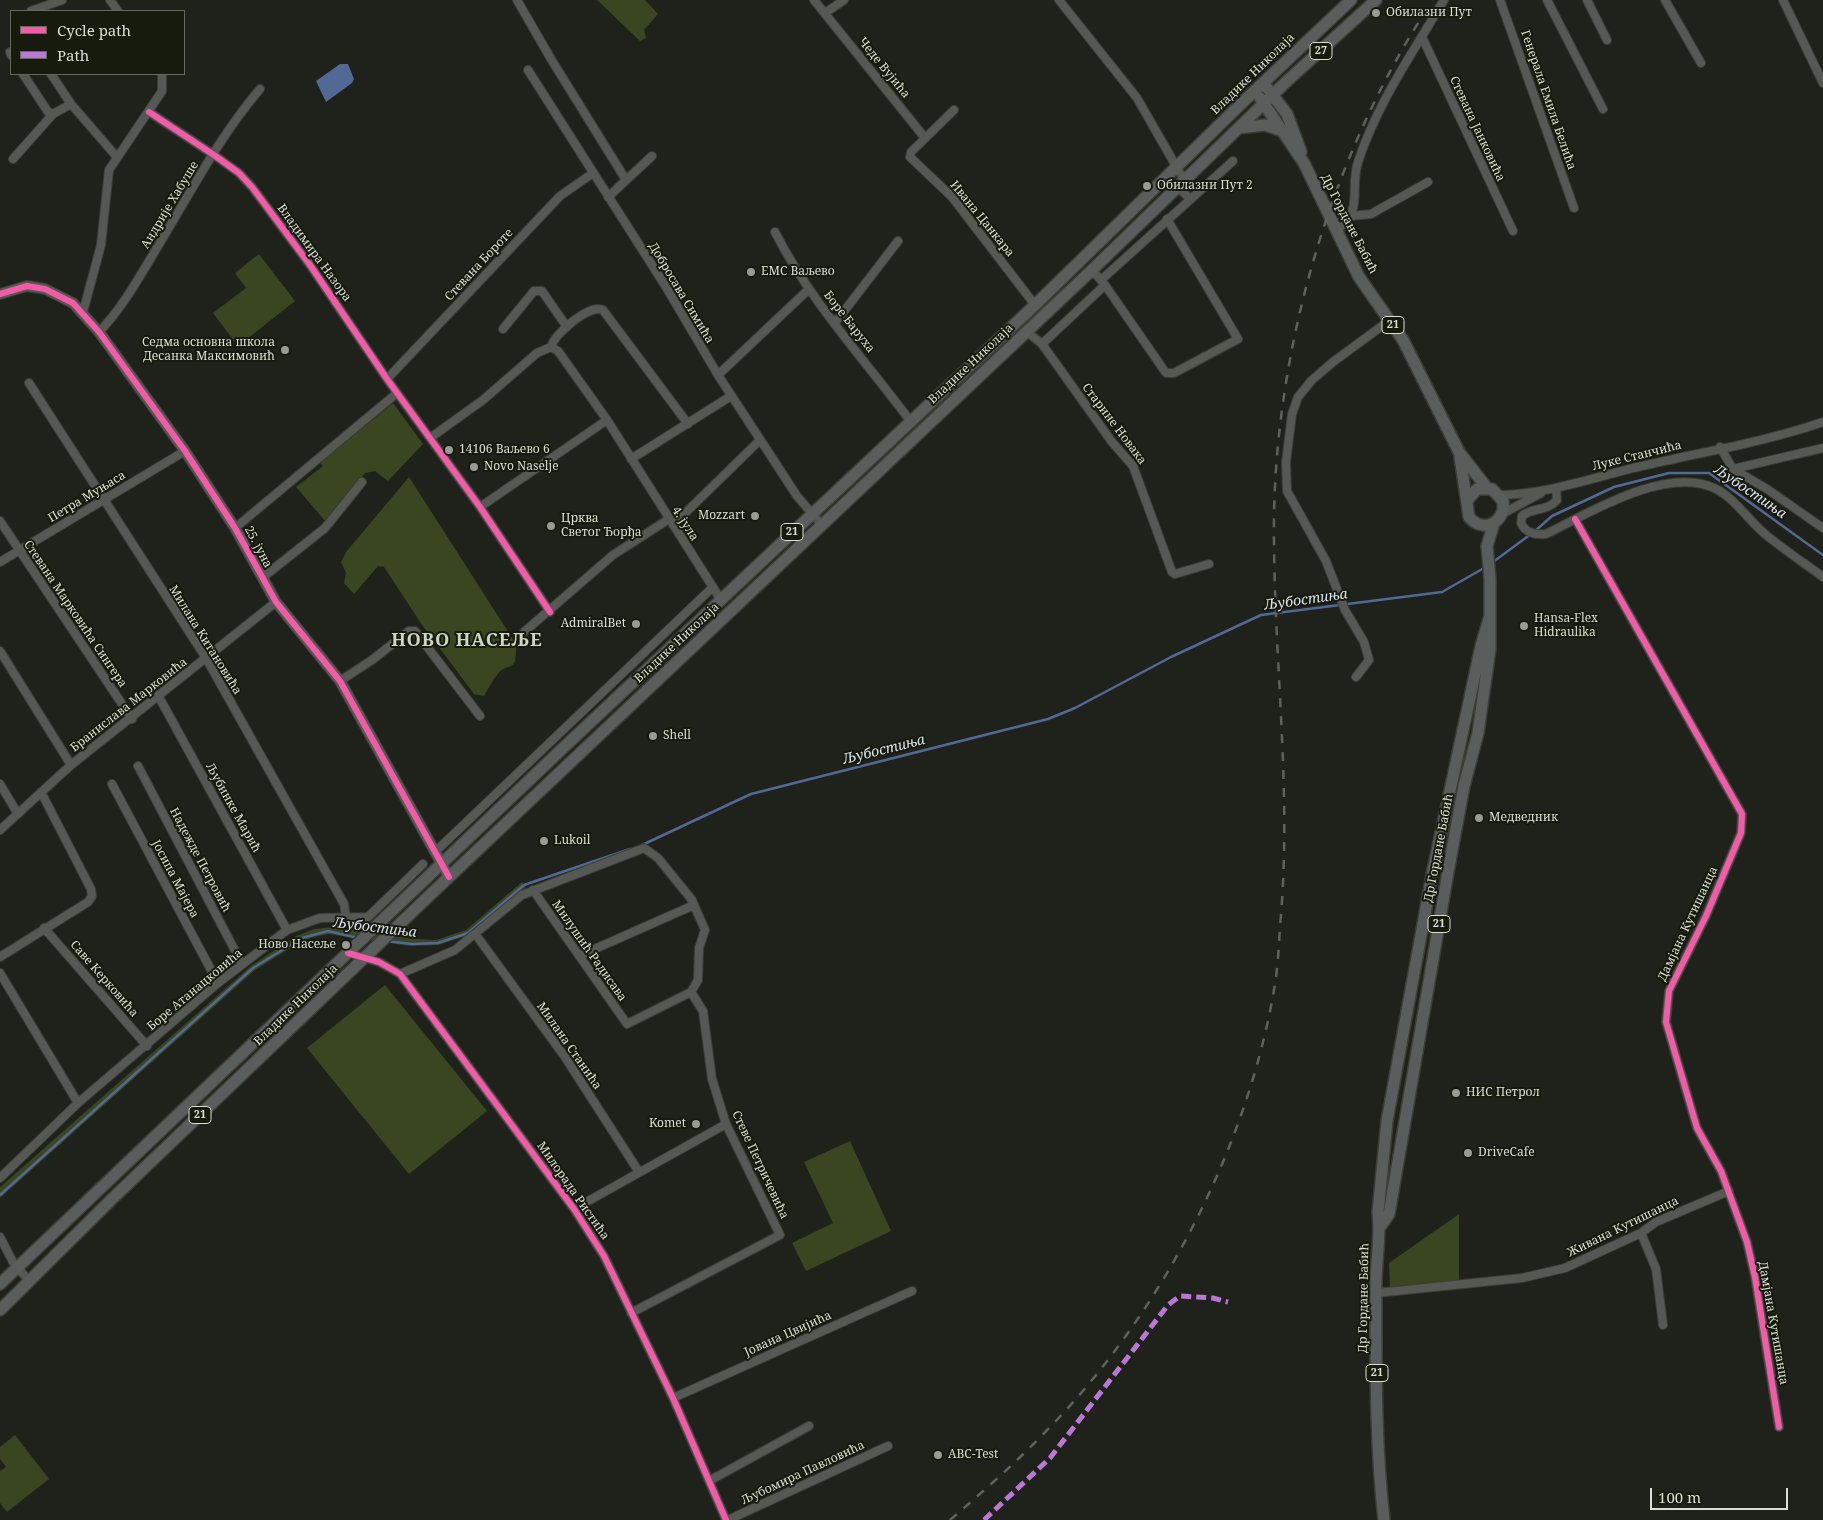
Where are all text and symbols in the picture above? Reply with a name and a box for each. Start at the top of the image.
place label: Обилазни Пут [1386,6,1472,20]
marker: Обилазни Пут [1370,7,1382,19]
legend [10,10,185,75]
text: Cycle path [57,20,131,40]
street label: Генерала Емила Белића [1517,28,1579,172]
street label: Владике Николаја [1208,30,1298,118]
street label: Чеде Вујића [855,35,913,101]
road number: 27 [1310,42,1332,59]
text: Path [57,45,89,65]
street label: Стевана Јанковића [1446,74,1508,184]
street label: Андрије Хабуше [138,159,202,251]
street label: Др Гордане Бабић [1318,172,1380,276]
street label: Ивана Цанкара [947,178,1017,260]
place label: Обилазни Пут 2 [1157,179,1253,193]
marker: Обилазни Пут 2 [1141,180,1153,192]
street label: Владимира Назора [274,202,354,304]
street label: Стевана Бороте [442,226,516,304]
street label: Добросава Симића [645,240,717,346]
place label: ЕМС Ваљево [761,265,835,279]
marker: ЕМС Ваљево [745,266,757,278]
street label: Боре Баруха [820,288,878,356]
road number: 21 [1382,316,1404,334]
street label: Владике Николаја [926,321,1016,407]
place label: Седма основна школа Десанка Максимовић [142,336,275,364]
marker: Седма основна школа Десанка Максимовић [279,344,291,356]
street label: Старине Новака [1079,381,1149,467]
street label: Луке Станчића [1591,438,1683,474]
place label: 14106 Ваљево 6 [459,443,550,457]
marker: 14106 Ваљево 6 [443,444,455,456]
place label: Novo Naselje [484,460,559,474]
marker: Novo Naselje [468,461,480,473]
water label: Љубостиња [1710,461,1790,523]
street label: Петра Муњаса [46,468,128,526]
street label: 4. јула [669,504,701,544]
place label: Mozzart [698,509,745,523]
marker: Mozzart [749,510,761,522]
place label: Црква Светог Ђорђа [561,512,642,540]
marker: Црква Светог Ђорђа [545,520,557,532]
street label: 25. јуна [241,524,275,570]
road number: 21 [781,524,803,540]
street label: Стевана Марковића Сингера [20,538,130,690]
street label: Милана Китановића [166,583,244,697]
water label: Љубостиња [1263,586,1349,614]
street label: Владике Николаја [632,600,722,686]
place label: Hansa-Flex Hidraulika [1534,612,1598,640]
place label: AdmiralBet [561,617,626,631]
marker: AdmiralBet [630,618,642,630]
marker: Hansa-Flex Hidraulika [1518,620,1530,632]
district label: НОВО НАСЕЉЕ [390,630,544,652]
street label: Бранислава Марковића [68,655,190,755]
place label: Shell [663,729,691,743]
marker: Shell [647,730,659,742]
water label: Љубостиња [841,732,927,768]
street label: Љубинке Марић [202,761,264,855]
street label: Др Гордане Бабић [1421,793,1457,903]
street label: Надежде Петровић [166,805,234,915]
place label: Медведник [1489,811,1558,825]
marker: Медведник [1473,812,1485,824]
place label: Lukoil [554,834,590,848]
marker: Lukoil [538,835,550,847]
street label: Јосипа Мајера [148,838,202,920]
street label: Дамјана Кутишанца [1655,864,1721,984]
street label: Милушић Радисава [549,898,629,1004]
water label: Љубостиња [332,915,418,941]
road number: 21 [1428,916,1450,932]
street label: Саве Керковића [67,938,141,1020]
place label: Ново Насеље [258,938,336,952]
marker: Ново Насеље [340,939,352,951]
street label: Боре Атанацковића [145,946,245,1034]
street label: Владике Николаја [251,961,341,1049]
street label: Милана Станића [534,1000,604,1092]
place label: НИС Петрол [1466,1086,1540,1100]
marker: НИС Петрол [1450,1087,1462,1099]
road number: 21 [189,1106,211,1124]
street label: Стеве Петричевића [729,1109,791,1221]
place label: Komet [649,1117,686,1131]
marker: Komet [690,1118,702,1130]
street label: Милорада Ристића [534,1139,612,1243]
place label: DriveCafe [1478,1146,1535,1160]
marker: DriveCafe [1462,1147,1474,1159]
street label: Живана Кутишанца [1565,1194,1681,1260]
street label: Др Гордане Бабић [1356,1243,1372,1353]
street label: Дамјана Кутишанца [1755,1260,1791,1386]
street label: Јована Цвијића [742,1308,834,1360]
road number: 21 [1366,1365,1388,1382]
street label: Љубомира Павловића [739,1438,867,1508]
place label: ABC-Test [948,1448,998,1462]
marker: ABC-Test [932,1449,944,1461]
scale bar [1653,1478,1790,1510]
text: 100 m [1658,1487,1701,1507]

